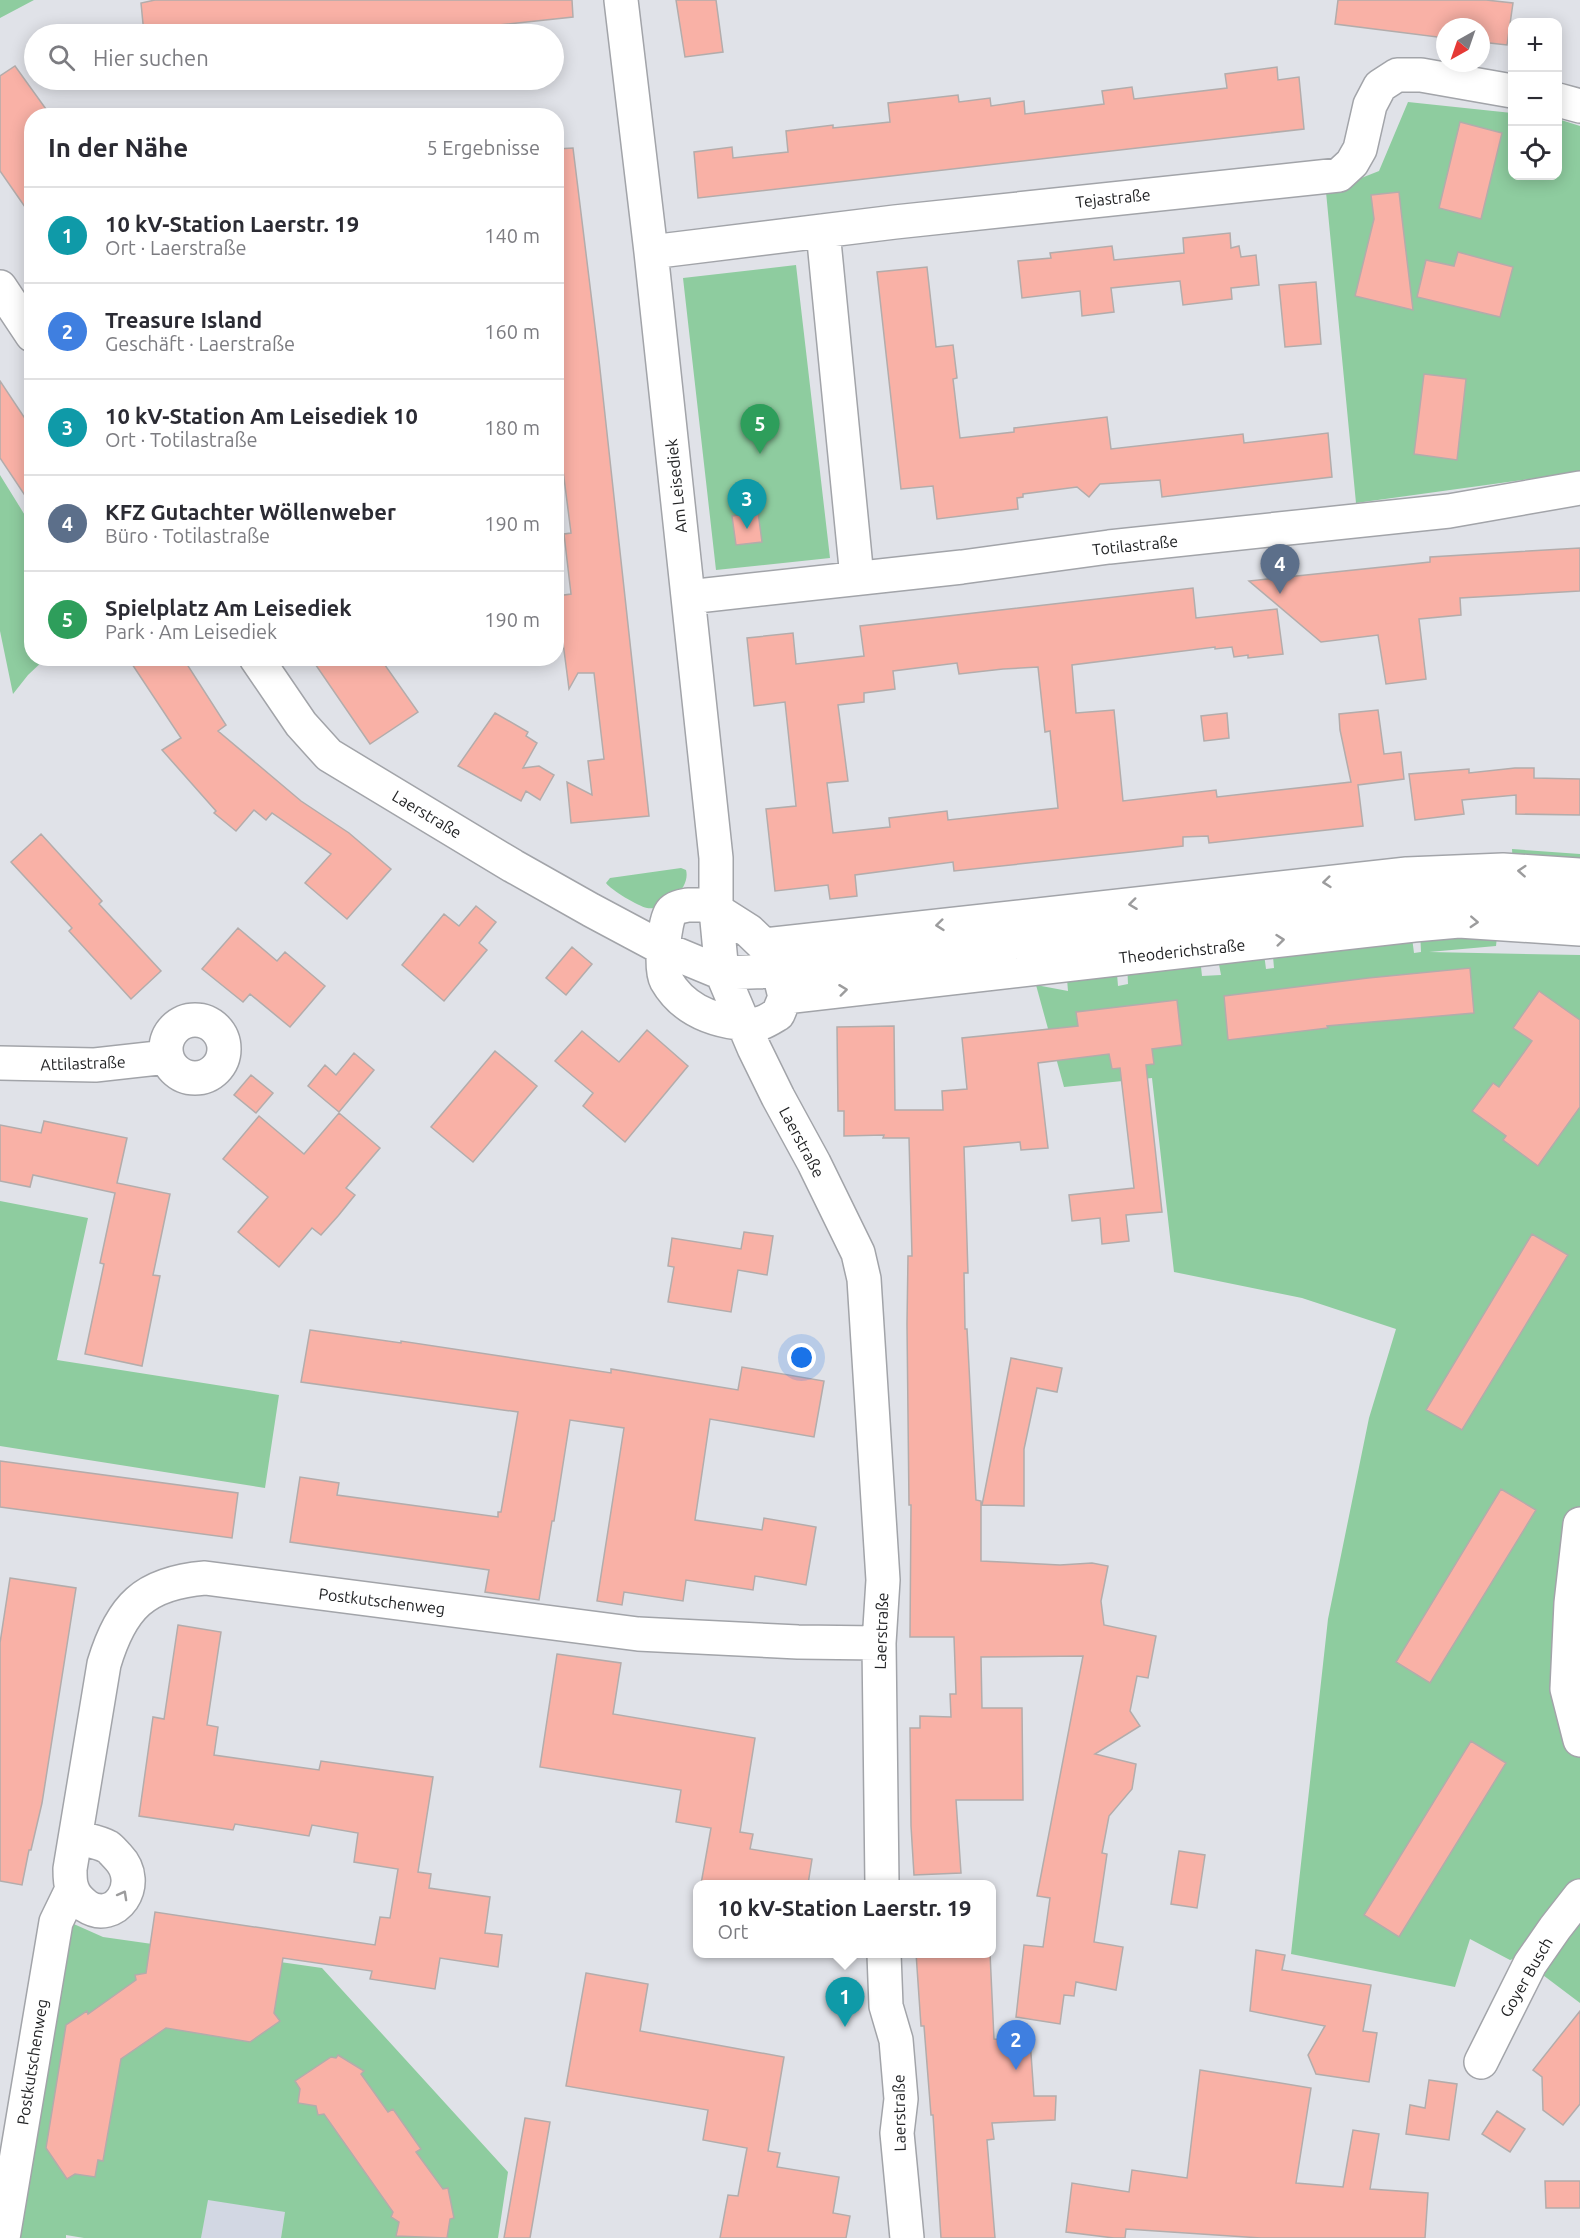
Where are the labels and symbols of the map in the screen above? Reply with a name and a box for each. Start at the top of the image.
north arrow [1436,18,1490,72]
street label: Tejastraße [1075,185,1151,211]
pin: 5 [740,404,780,454]
street label: Am Leisediek [662,438,690,534]
pin: 3 [728,480,766,529]
street label: Totilastraße [1091,532,1179,558]
pin: 4 [1260,544,1300,594]
street label: Laerstraße [389,786,465,842]
one-way arrow [1517,865,1526,878]
one-way arrow [1323,875,1332,888]
one-way arrow [1129,897,1138,910]
one-way arrow [1470,916,1479,929]
one-way arrow [935,918,944,931]
one-way arrow [1276,934,1285,946]
street label: Theoderichstraße [1118,935,1246,967]
one-way arrow [838,984,847,996]
street label: Attilastraße [40,1053,126,1073]
street label: Laerstraße [776,1104,828,1180]
your location [787,1343,816,1372]
street label: Postkutschenweg [318,1584,446,1618]
street label: Laerstraße [871,1592,891,1670]
one-way arrow [116,1891,127,1901]
street label: Goyer Busch [1496,1934,1556,2020]
pin: 1 [826,1978,864,2027]
street label: Postkutschenweg [13,1998,51,2126]
pin: 2 [996,2020,1036,2070]
street label: Laerstraße [889,2074,909,2152]

